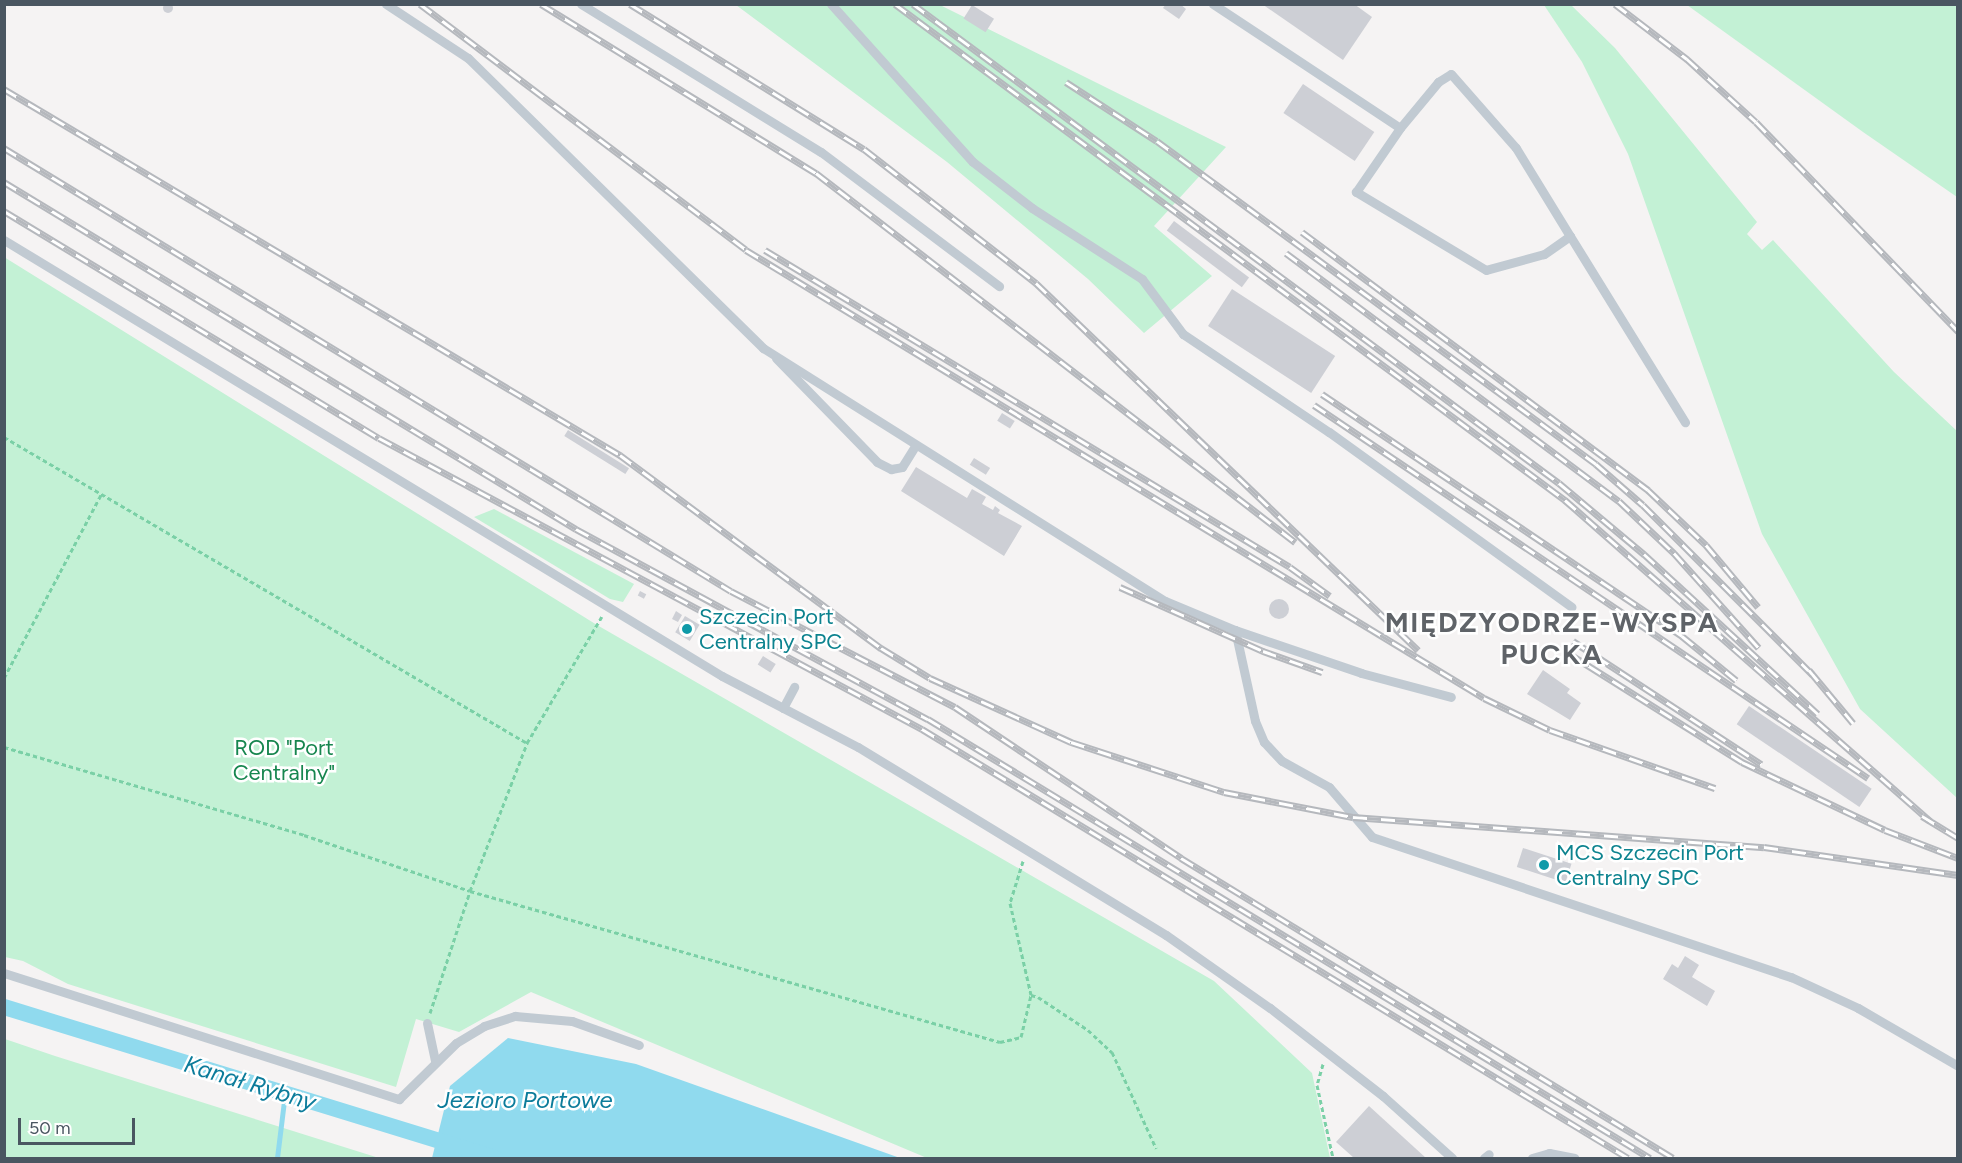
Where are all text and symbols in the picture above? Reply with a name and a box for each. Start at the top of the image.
place label: Szczecin Port Centralny SPC [699,603,842,654]
district label: MIĘDZYODRZE-WYSPA PUCKA [1385,605,1719,671]
marker: Szczecin Port Centralny SPC [680,622,694,636]
park label: ROD "Port Centralny" [233,734,335,786]
place label: MCS Szczecin Port Centralny SPC [1556,839,1744,890]
marker: MCS Szczecin Port Centralny SPC [1537,858,1551,872]
water label: Kanał Rybny [181,1049,319,1117]
water label: Jezioro Portowe [437,1086,613,1114]
scale bar [21,1106,138,1144]
text: 50 m [29,1117,71,1139]

